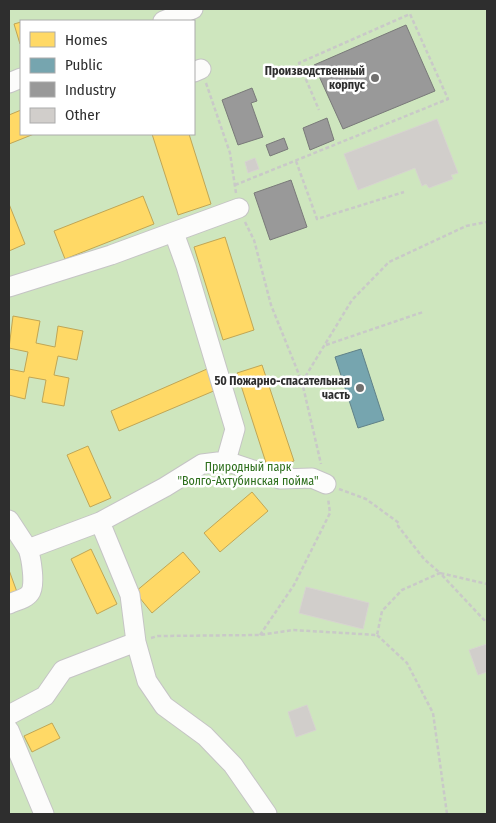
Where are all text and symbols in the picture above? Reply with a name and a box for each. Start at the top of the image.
legend [20,20,195,135]
text: Homes [65,31,107,49]
text: Public [65,56,103,74]
place label: Производственный корпус [265,64,366,92]
marker: Производственный корпус [369,72,381,84]
text: Industry [65,81,116,99]
text: Other [65,106,101,124]
place label: 50 Пожарно-спасательная часть [214,374,350,402]
marker: 50 Пожарно-спасательная часть [354,382,366,394]
park label: Природный парк "Волго-Ахтубинская пойма" [177,460,319,488]

